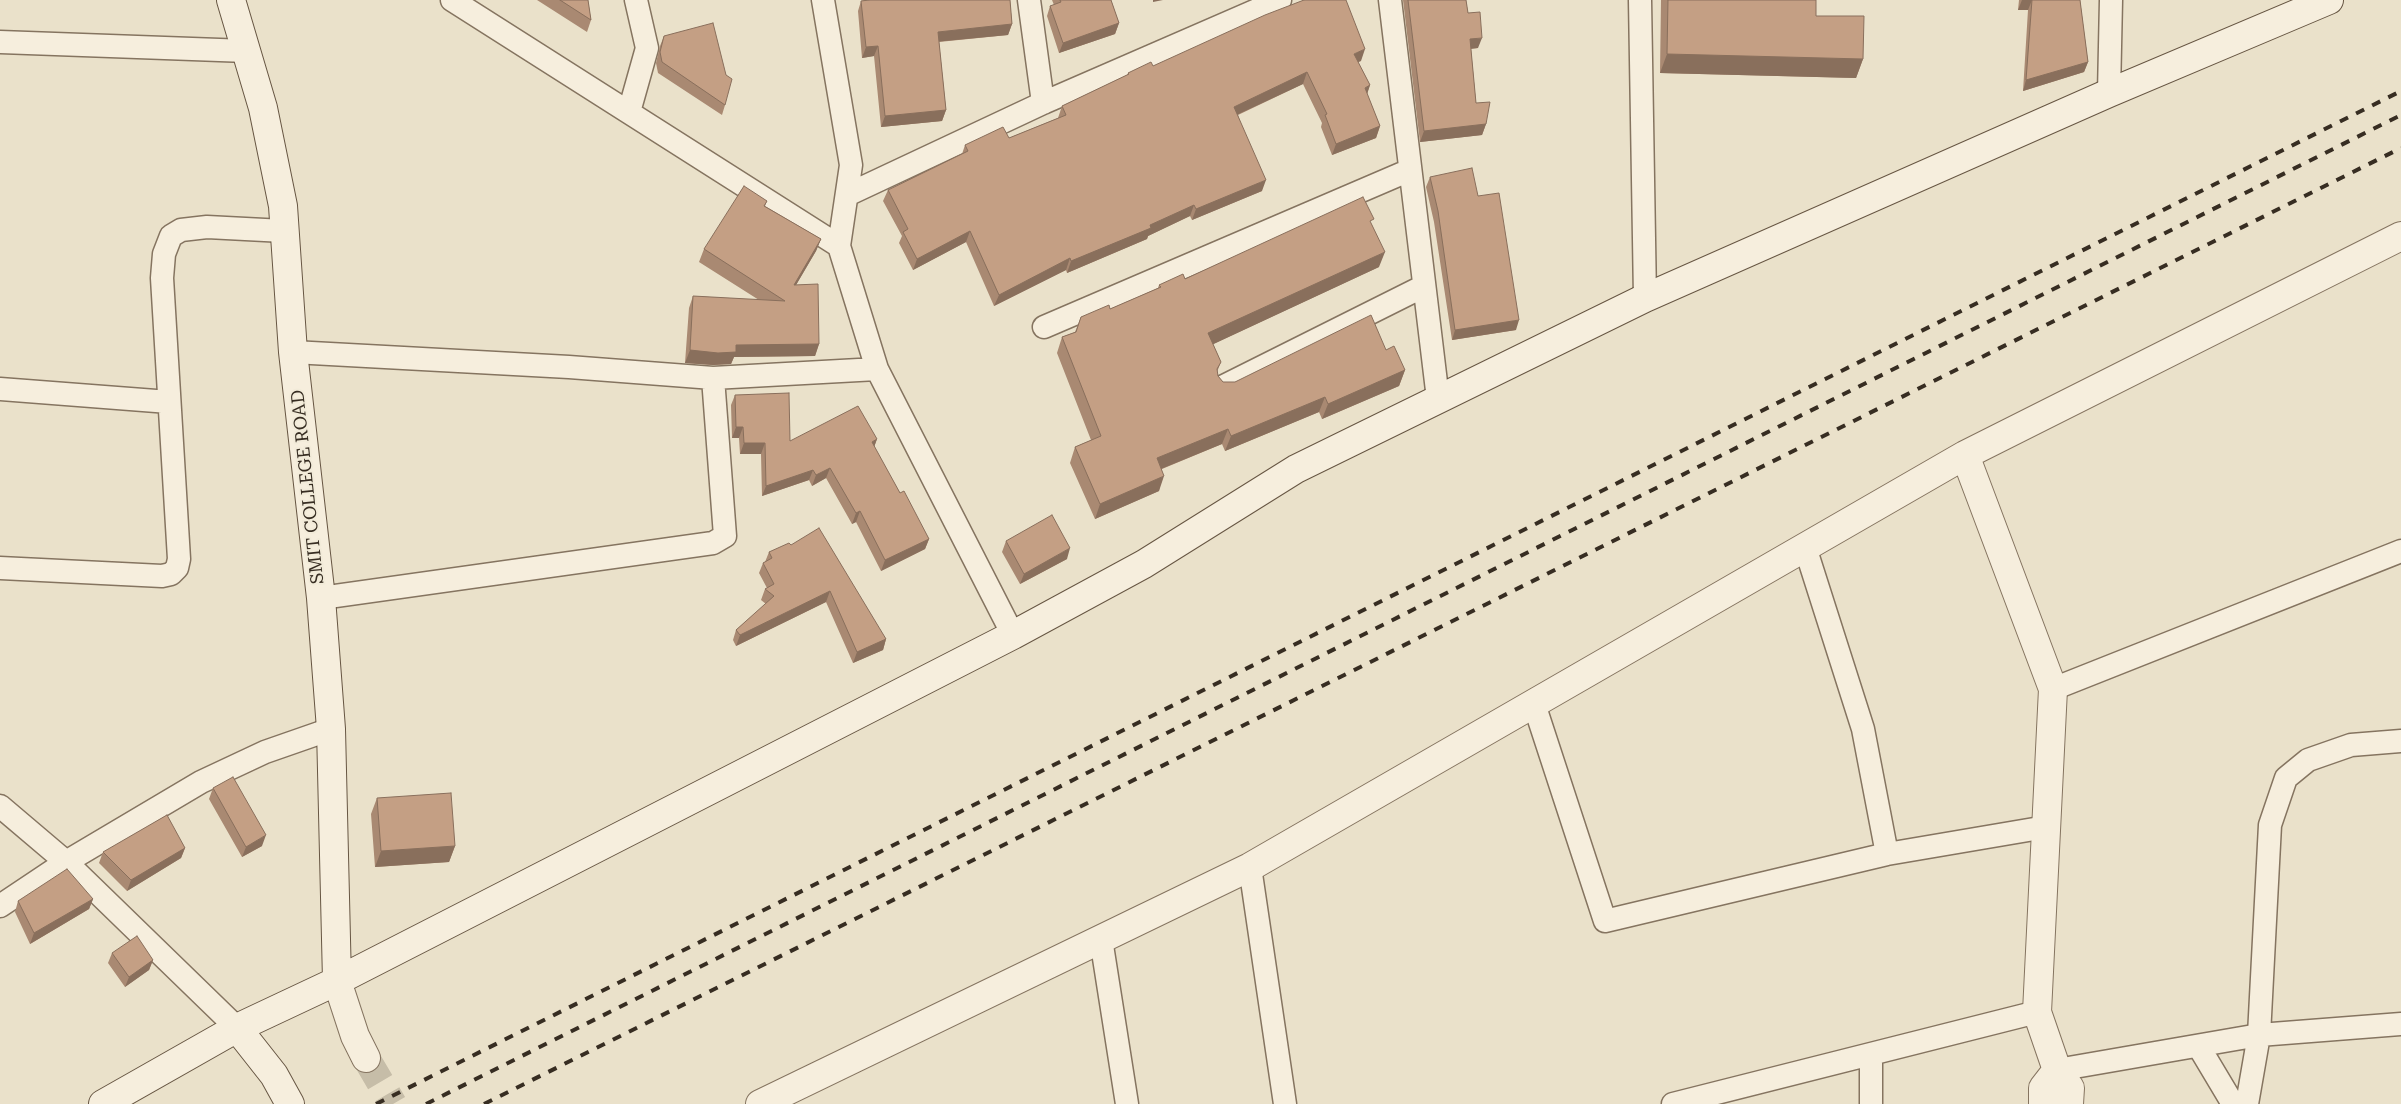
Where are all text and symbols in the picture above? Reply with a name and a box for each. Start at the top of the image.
street label: SMIT COLLEGE ROAD [287,389,329,585]

